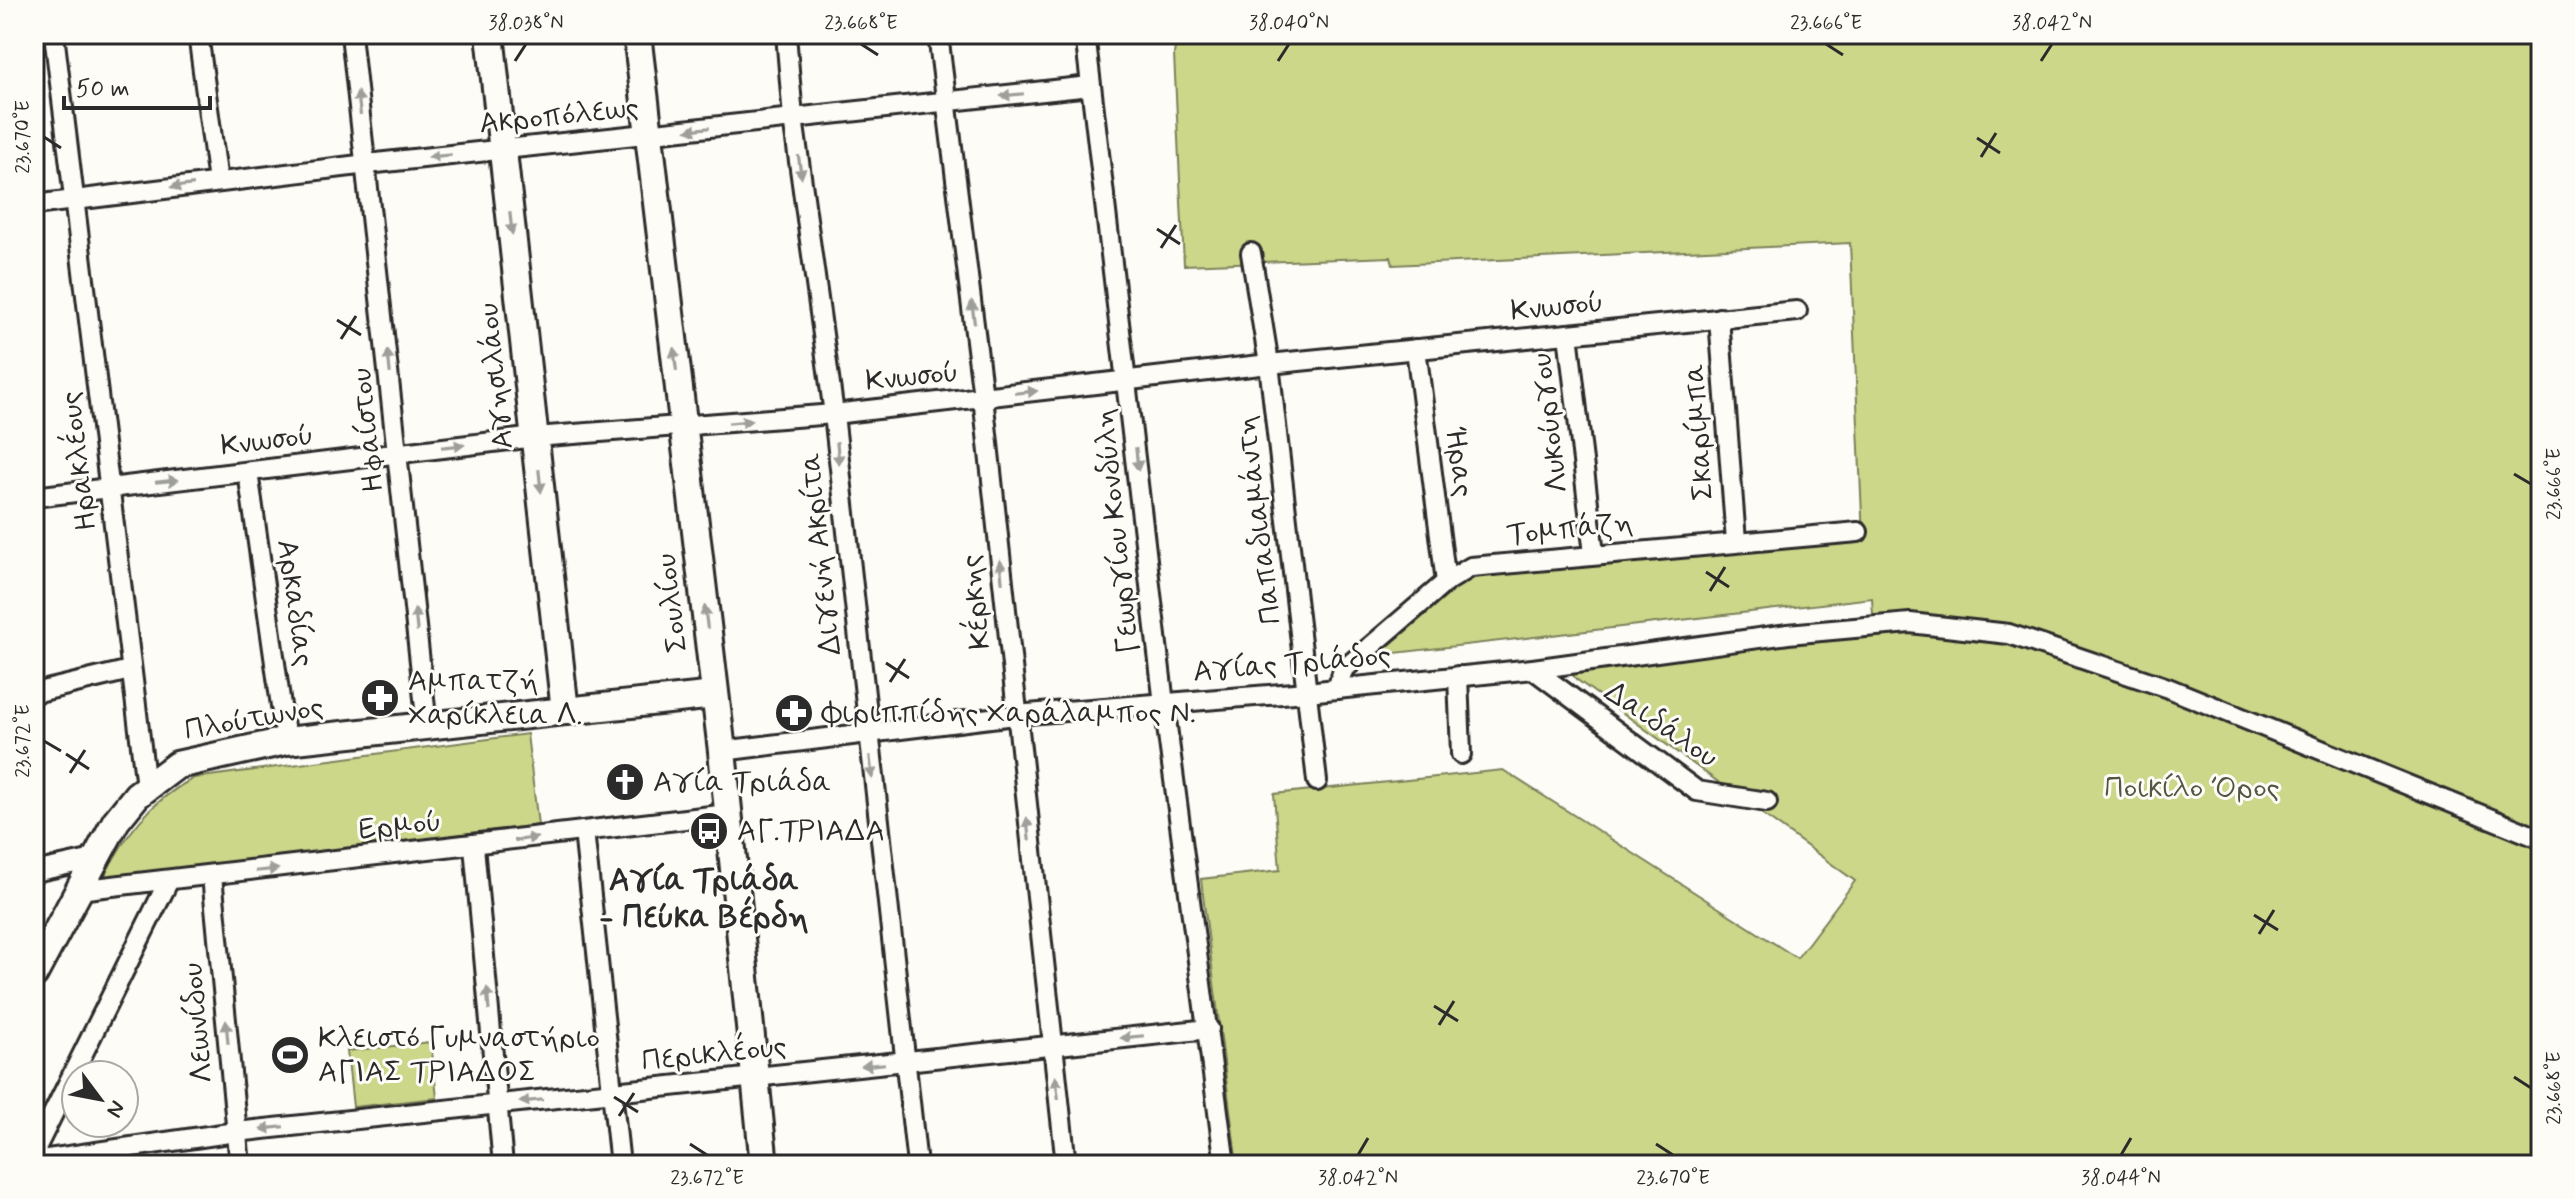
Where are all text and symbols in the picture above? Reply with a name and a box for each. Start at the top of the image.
text: 38.038°N [488,10,564,37]
text: 23.668°E [824,10,898,37]
text: 38.040°N [1249,10,1329,37]
text: 23.666°E [1790,10,1862,37]
text: 38.042°N [2012,10,2092,37]
scale bar [64,60,210,110]
text: 50 m [76,74,130,105]
street label: Ακροπόλεως [477,88,641,144]
one-way arrow [1000,88,1025,101]
one-way arrow [352,90,365,115]
text: 23.670°E [10,100,37,174]
one-way arrow [685,122,710,135]
one-way arrow [427,150,452,163]
one-way arrow [794,155,807,180]
one-way arrow [169,180,194,193]
one-way arrow [505,211,518,236]
street label: Κνωσού [1509,283,1605,331]
one-way arrow [966,299,979,324]
street label: Αγησιλάου [469,301,523,451]
one-way arrow [669,346,682,371]
one-way arrow [382,349,395,374]
street label: Λυκούργου [1522,351,1578,495]
street label: Κνωσού [864,353,960,401]
street label: Σκαρίμπα [1675,362,1723,502]
street label: Ηφαίστου [342,366,394,494]
one-way arrow [1014,386,1039,399]
street label: Ηρακλέους [51,389,107,533]
street label: Γεωργίου Κονδύλη [1085,406,1149,656]
street label: Παπαδιαμάντη [1227,413,1291,627]
street label: Κνωσού [218,416,316,466]
one-way arrow [728,416,753,429]
street label: Ήρας [1435,425,1483,499]
one-way arrow [441,440,466,453]
one-way arrow [832,441,845,466]
one-way arrow [1131,447,1144,472]
text: 23.666°E [2541,448,2568,520]
street label: Διγενή Ακρίτα [791,451,851,657]
one-way arrow [533,469,546,494]
one-way arrow [155,474,180,487]
street label: Τομπάζη [1505,503,1635,555]
street label: Αρκαδίας [267,537,323,669]
street label: Σουλίου [647,551,697,655]
street label: Κέρκης [952,553,1000,651]
one-way arrow [994,558,1007,583]
one-way arrow [699,604,712,629]
one-way arrow [409,607,422,632]
street label: Αγίας Τριάδος [1191,636,1393,692]
place label: Αμπατζή Χαρίκλεια Λ. [408,662,583,735]
street label: Δαιδάλου [1597,673,1725,777]
pharmacy icon: Αμπατζή Χαρίκλεια Λ. [359,677,401,719]
street label: Πλούτωνος [181,688,327,750]
pharmacy icon: Φιριππίδης Χαράλαμπος Ν. [773,692,815,734]
place label: Φιριππίδης Χαράλαμπος Ν. [821,694,1196,733]
text: 23.672°E [10,704,37,778]
one-way arrow [865,755,878,780]
church icon: Αγία Τριάδα [604,761,646,803]
place label: Αγία Τριάδα [653,763,831,802]
park label: Ποικίλο Όρος [2104,769,2280,808]
street label: Ερμού [357,802,443,850]
bus stop icon: ΑΓ.ΤΡΙΑΔΑ [688,810,730,852]
place label: ΑΓ.ΤΡΙΑΔΑ [737,812,885,851]
one-way arrow [1021,816,1034,841]
one-way arrow [513,832,538,845]
district label: Αγία Τριάδα - Πεύκα Βέρδη [599,860,809,939]
one-way arrow [255,863,280,876]
street label: Λεωνίδου [173,961,223,1085]
one-way arrow [481,986,494,1011]
one-way arrow [220,1019,233,1044]
place label: Κλειστό Γυμναστήριο ΑΓΙΑΣ ΤΡΙΑΔΟΣ [318,1019,600,1092]
street label: Περικλέους [640,1027,788,1081]
one-way arrow [1119,1030,1144,1043]
sports icon: Κλειστό Γυμναστήριο ΑΓΙΑΣ ΤΡΙΑΔΟΣ [269,1034,311,1076]
text: 23.668°E [2541,1051,2568,1125]
north arrow [60,1059,140,1139]
one-way arrow [860,1059,885,1072]
one-way arrow [1050,1075,1063,1100]
text: N [100,1095,131,1122]
one-way arrow [518,1095,543,1108]
one-way arrow [260,1122,285,1135]
text: 23.672°E [670,1165,744,1192]
text: 38.042°N [1318,1165,1398,1192]
text: 23.670°E [1636,1165,1710,1192]
text: 38.044°N [2081,1165,2161,1192]

